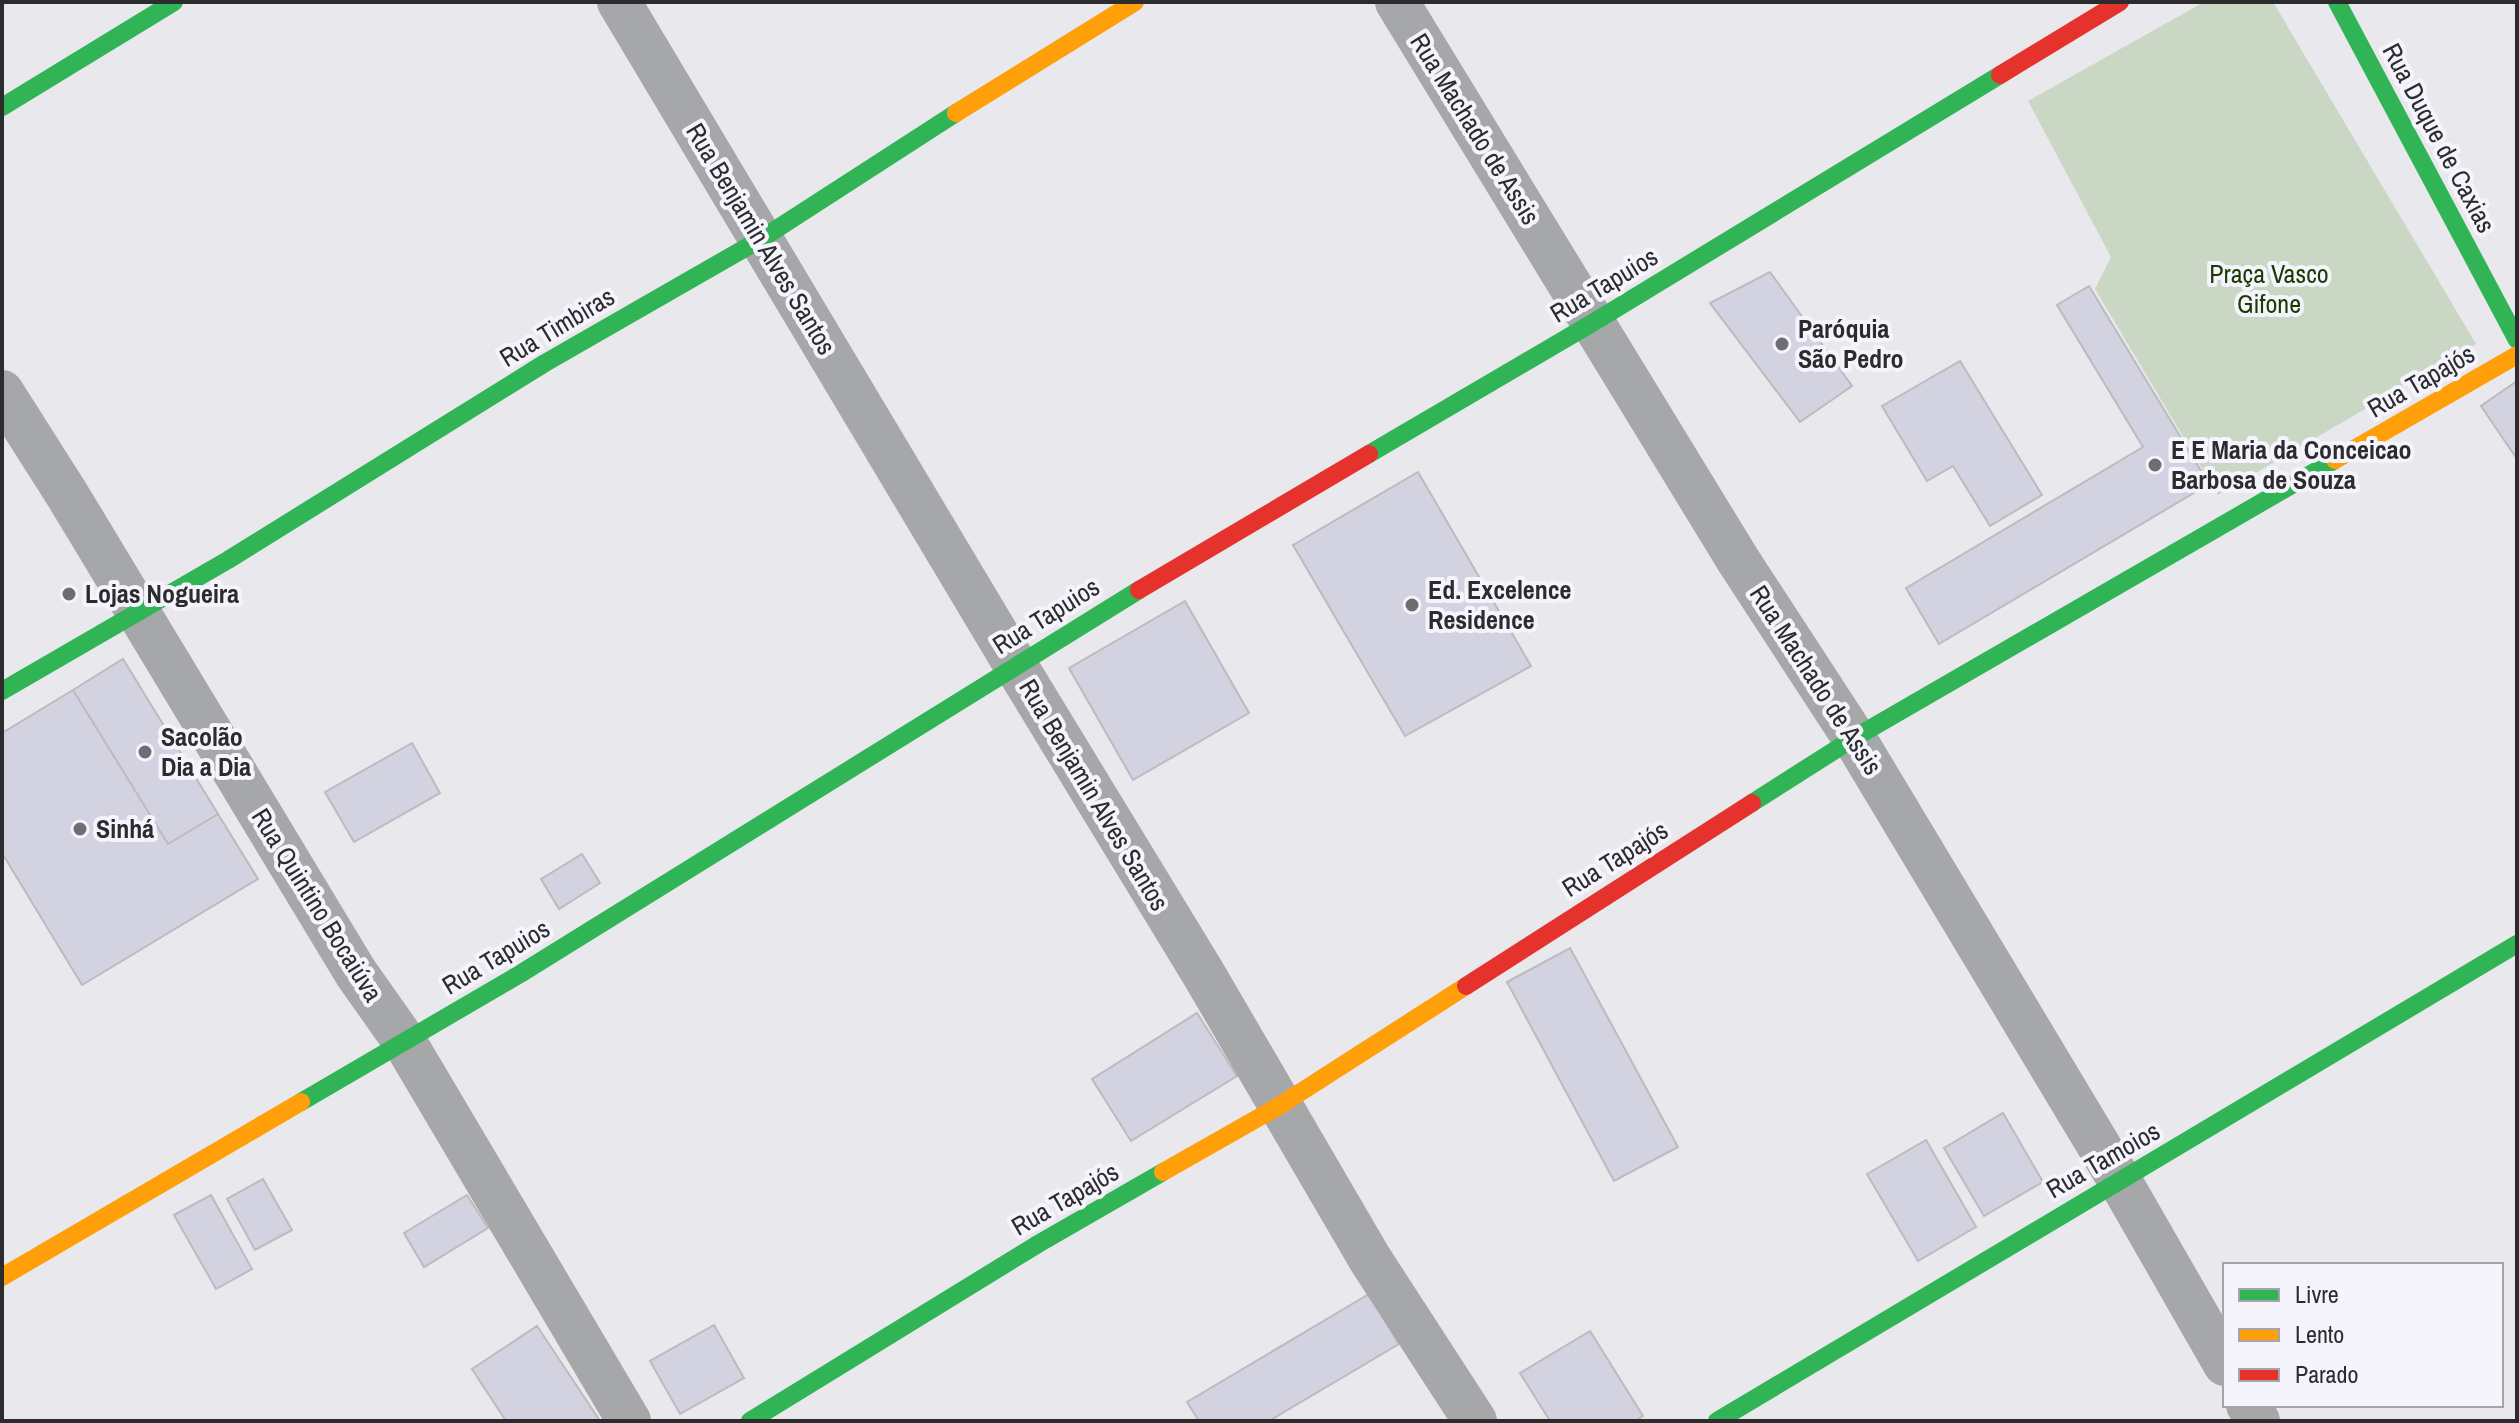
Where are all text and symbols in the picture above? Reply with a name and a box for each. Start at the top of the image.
street label: Rua Machado de Assis [1402,26,1548,231]
street label: Rua Duque de Caxias [2375,37,2504,239]
street label: Rua Benjamin Alves Santos [678,116,844,361]
street label: Rua Tapuios [1543,239,1664,330]
park label: Praça Vasco Gifone [2209,256,2329,321]
street label: Rua Timbiras [493,279,621,375]
place label: Paróquia São Pedro [1798,311,1903,376]
marker: Paróquia São Pedro [1773,335,1791,353]
street label: Rua Tapajós [2361,336,2481,425]
place label: E E Maria da Conceicao Barbosa de Souza [2171,432,2412,497]
marker: E E Maria da Conceicao Barbosa de Souza [2146,456,2164,474]
street label: Rua Tapuios [986,569,1106,662]
place label: Ed. Excelence Residence [1428,572,1571,637]
place label: Lojas Nogueira [85,576,239,611]
street label: Rua Machado de Assis [1742,578,1891,781]
marker: Lojas Nogueira [60,585,78,603]
marker: Ed. Excelence Residence [1403,596,1421,614]
street label: Rua Benjamin Alves Santos [1011,672,1177,917]
place label: Sacolão Dia a Dia [161,719,251,784]
marker: Sacolão Dia a Dia [136,743,154,761]
street label: Rua Quintino Bocaiúva [244,801,391,1008]
place label: Sinhá [96,811,154,846]
street label: Rua Tapajós [1555,812,1674,905]
marker: Sinhá [71,820,89,838]
street label: Rua Tapuios [435,911,556,1002]
street label: Rua Tamoios [2040,1113,2166,1206]
street label: Rua Tapajós [1005,1154,1125,1243]
legend [2223,1263,2503,1407]
text: Livre [2295,1278,2339,1310]
text: Lento [2295,1318,2344,1350]
text: Parado [2295,1358,2358,1390]

